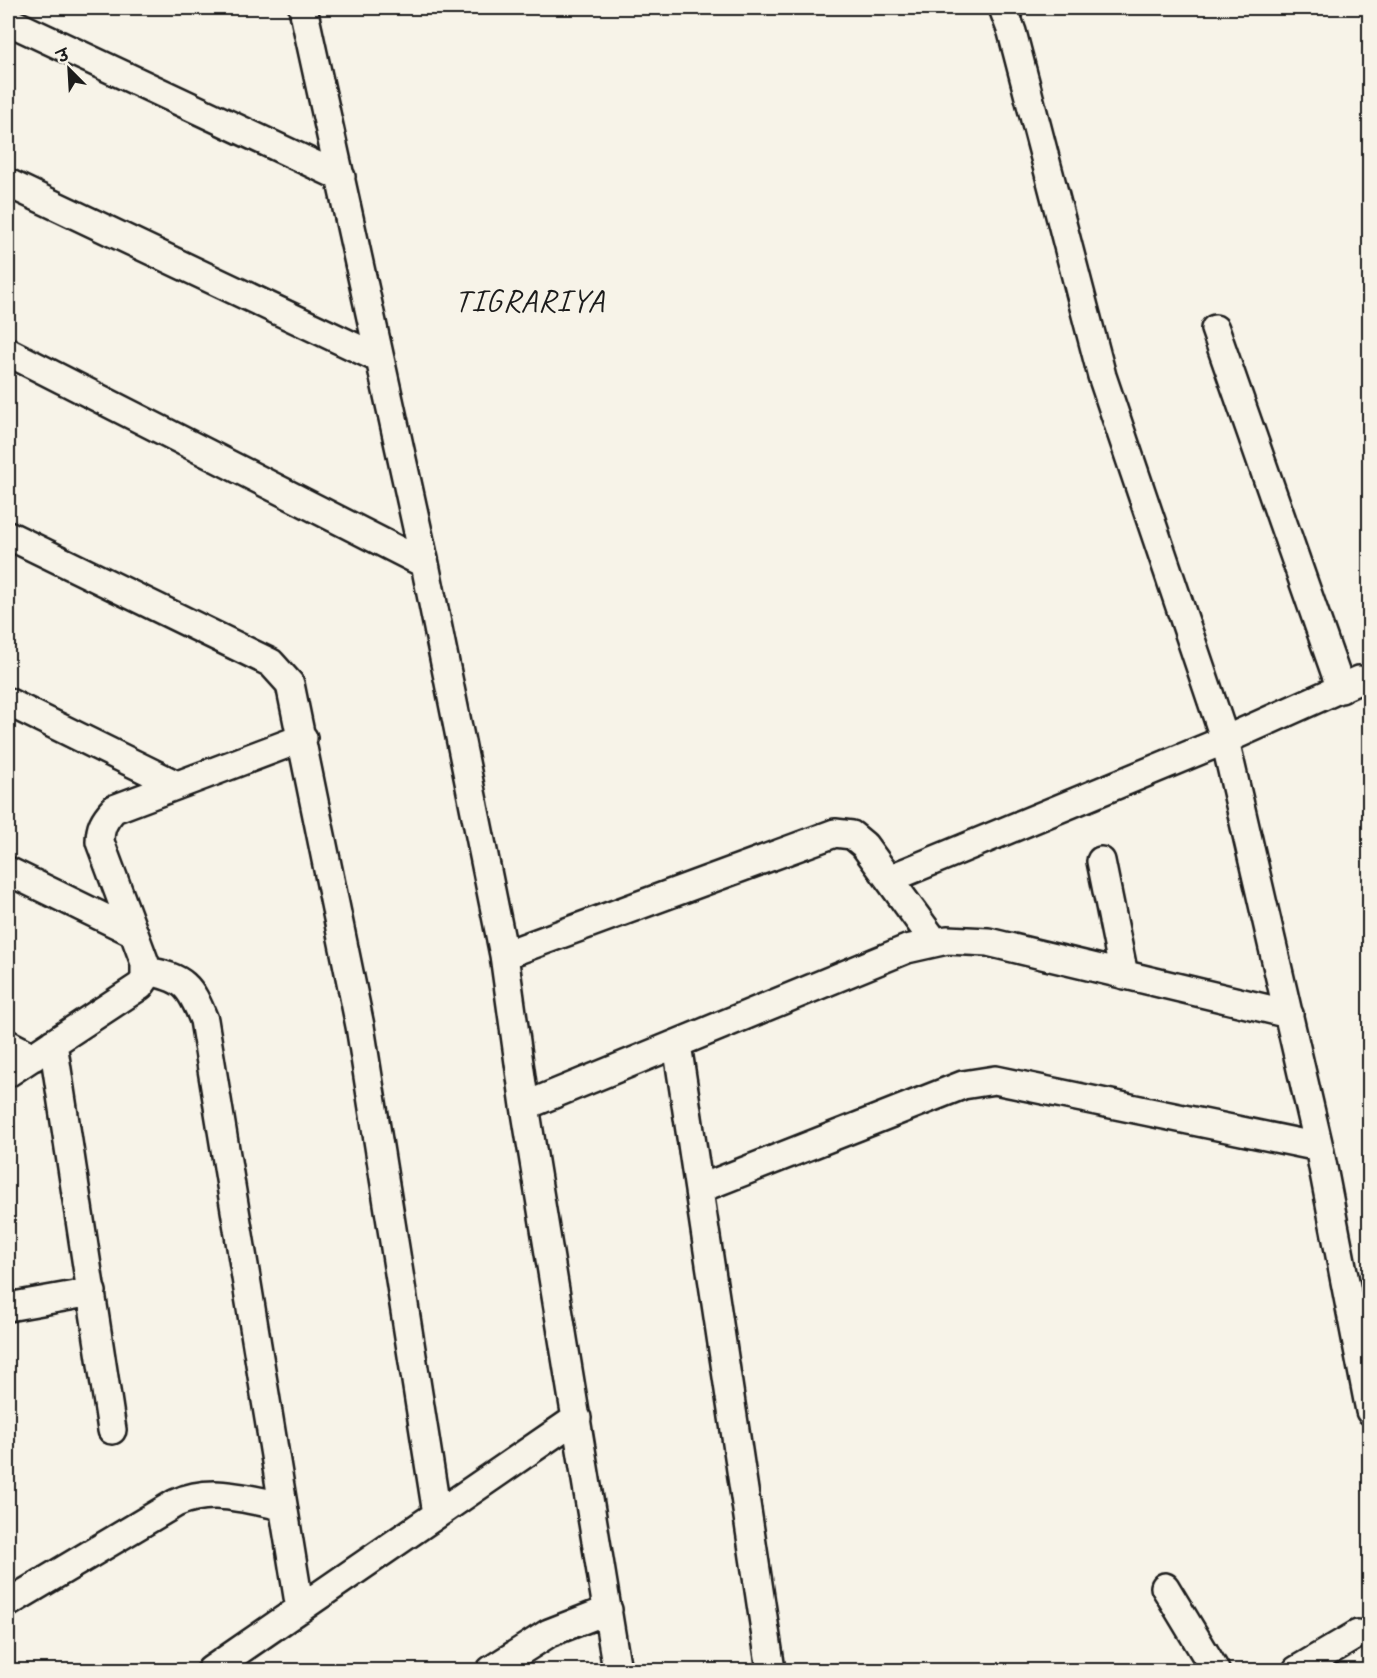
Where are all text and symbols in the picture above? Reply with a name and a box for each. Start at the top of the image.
north arrow [39,39,99,99]
text: उ [53,44,73,68]
district label: TIGRARIYA [455,280,606,321]

